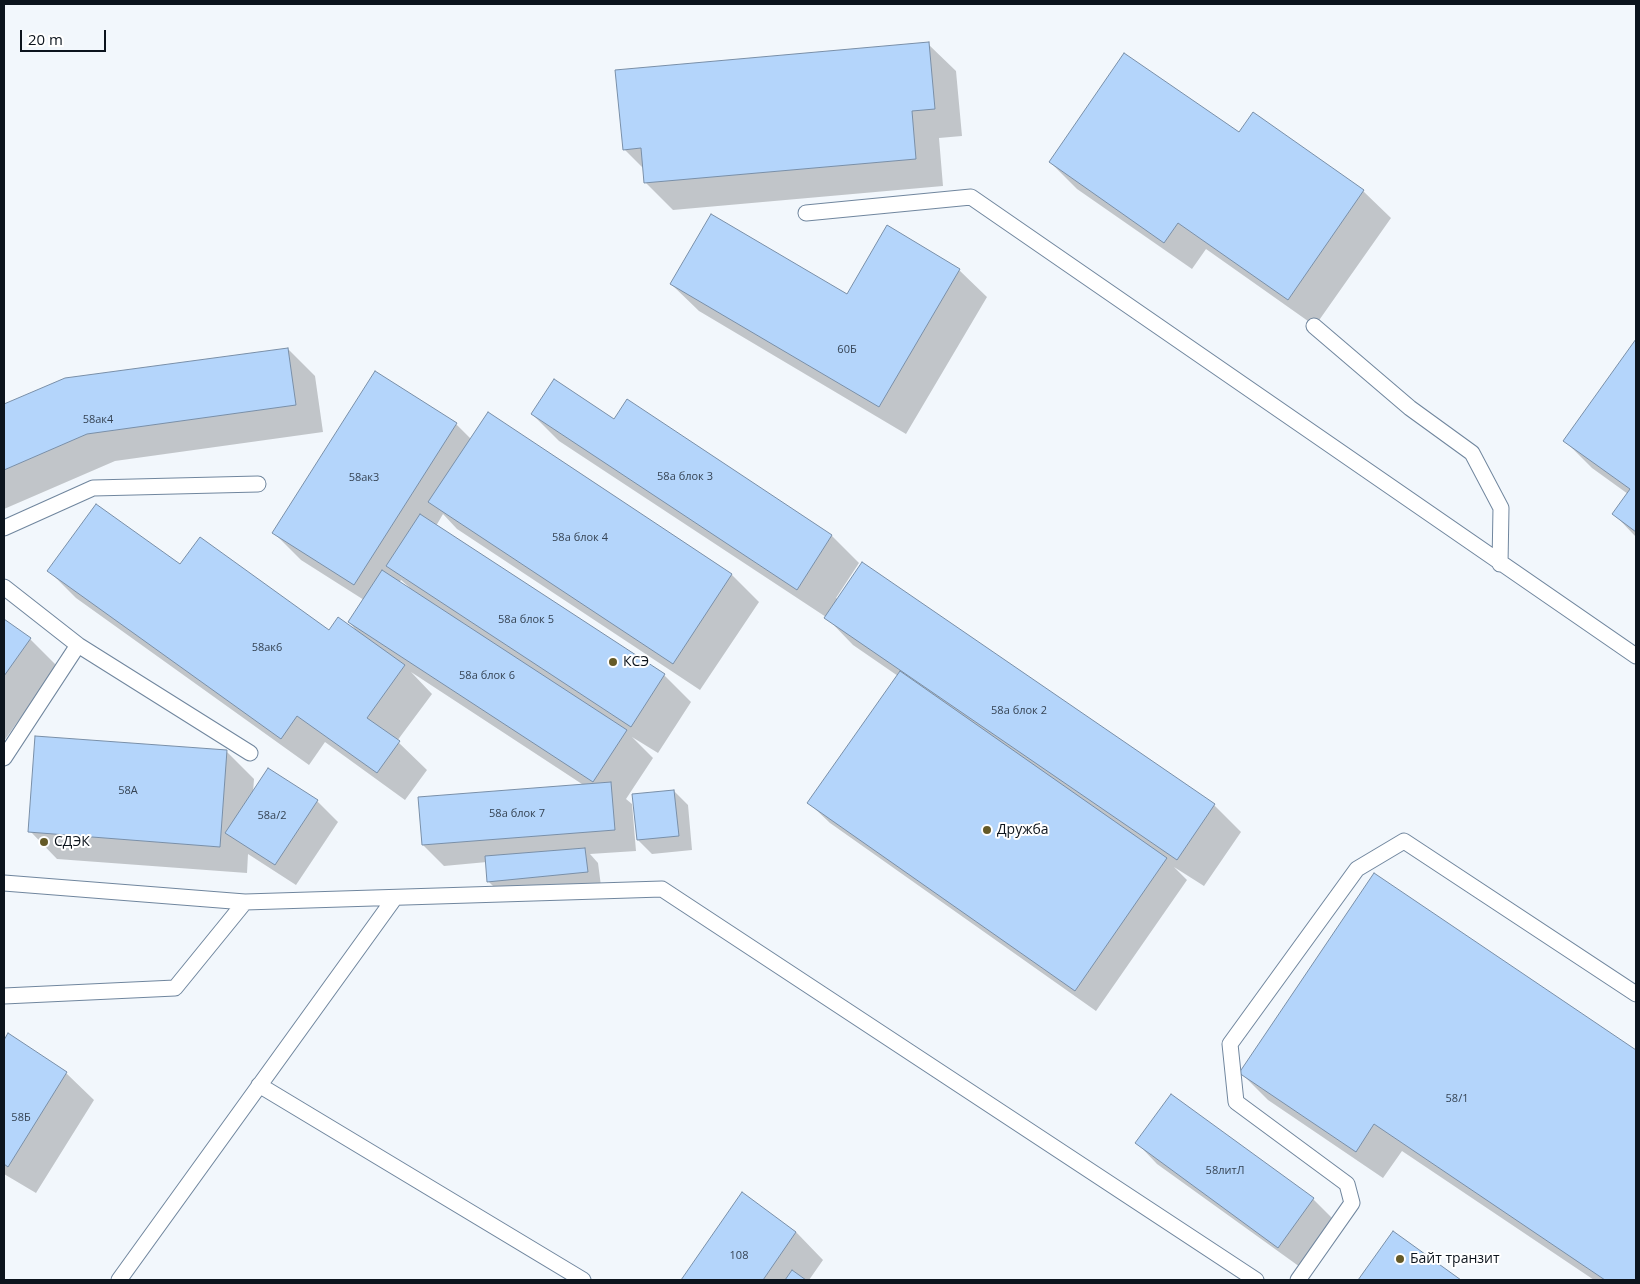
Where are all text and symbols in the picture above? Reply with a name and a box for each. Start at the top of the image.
scale bar [22,20,109,52]
text: 20 m [28,29,63,49]
house number: 60Б [837,343,857,357]
house number: 58ак4 [83,413,113,427]
house number: 58а блок 3 [657,470,713,484]
house number: 58ак3 [349,471,379,485]
house number: 58а блок 4 [552,531,608,545]
house number: 58а блок 5 [498,613,554,627]
house number: 58ак6 [252,641,282,655]
place label: КСЭ [623,654,649,670]
marker: КСЭ [607,656,619,668]
house number: 58а блок 6 [459,669,515,683]
house number: 58а блок 2 [991,704,1047,718]
house number: 58А [118,784,138,798]
house number: 58а блок 7 [489,807,545,821]
house number: 58а/2 [257,809,287,823]
place label: Дружба [997,822,1049,838]
marker: Дружба [981,824,993,836]
place label: СДЭК [54,834,90,850]
marker: СДЭК [38,836,50,848]
house number: 58/1 [1446,1092,1468,1106]
house number: 58Б [11,1111,31,1125]
house number: 58литЛ [1206,1164,1244,1178]
house number: 108 [730,1249,748,1263]
place label: Байт транзит [1410,1251,1500,1267]
marker: Байт транзит [1394,1253,1406,1265]

